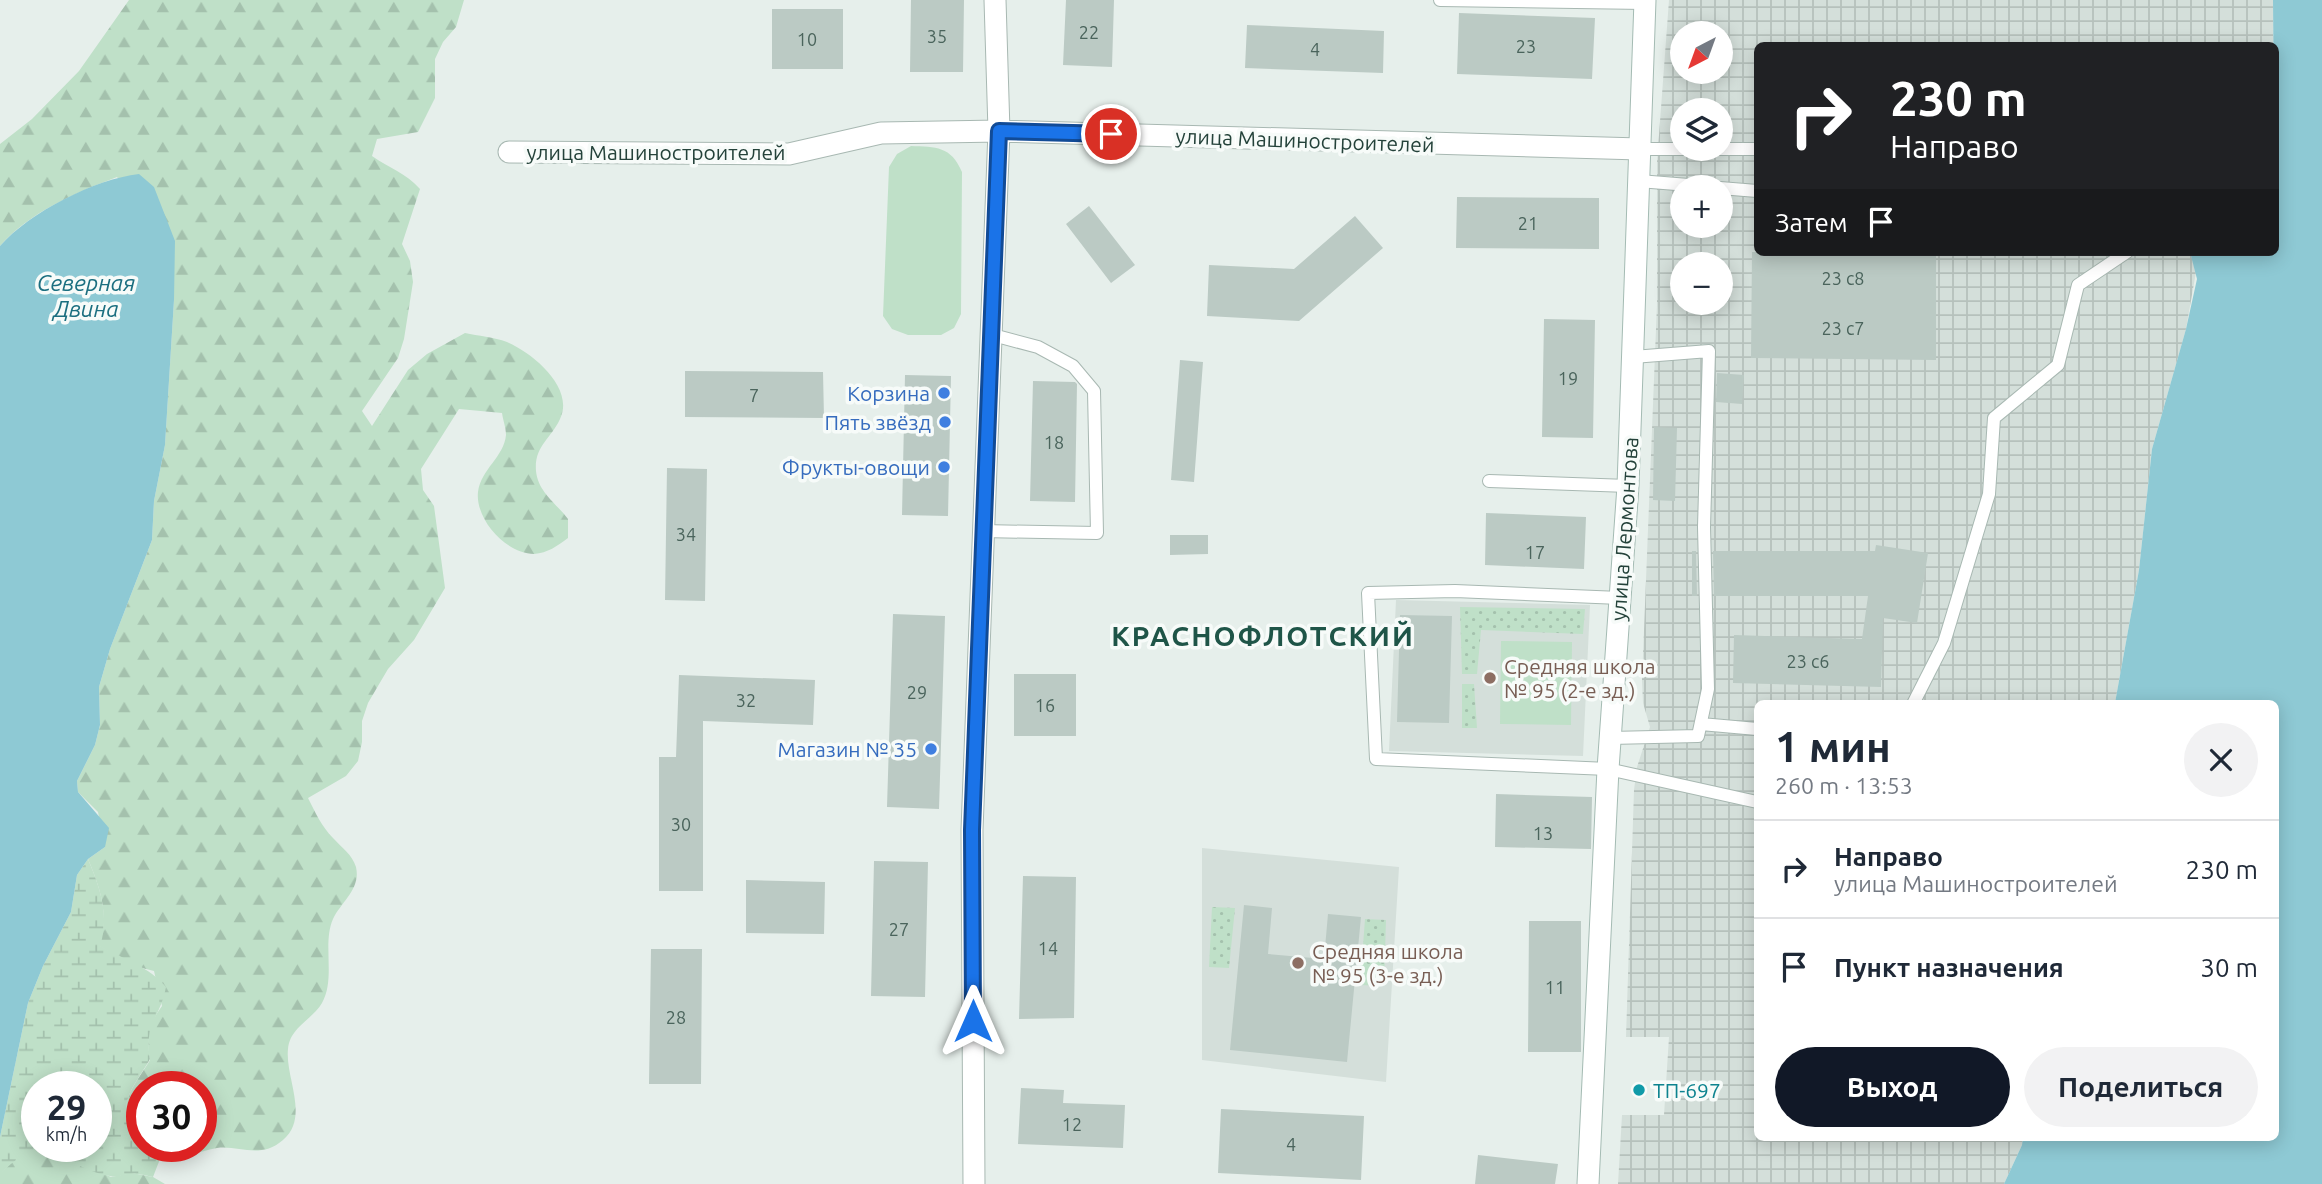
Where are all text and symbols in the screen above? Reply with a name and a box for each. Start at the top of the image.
north arrow [1670,21,1732,84]
map controls [1670,21,1733,315]
house number: 22 [1079,22,1099,42]
house number: 35 [927,26,947,46]
house number: 10 [797,29,817,49]
house number: 23 [1516,36,1536,56]
house number: 4 [1310,39,1320,59]
icon: right [1775,70,1866,161]
text: 230 m [1890,70,2027,125]
button: layers [1670,98,1733,161]
pin [1081,104,1141,164]
icon: arrive [1092,115,1130,153]
street label: улица Машиностроителей [1175,123,1435,157]
text: Направо [1890,128,2019,164]
street label: улица Машиностроителей [527,140,785,164]
button: + [1670,175,1733,238]
icon: arrive [1862,203,1900,241]
text: Затем [1775,208,1848,237]
house number: 21 [1518,213,1538,233]
button: − [1670,252,1733,315]
house number: 23 с8 [1822,268,1864,288]
water label: Северная Двина [37,270,135,321]
house number: 23 с7 [1822,318,1864,338]
house number: 19 [1558,368,1578,388]
place label: Корзина [847,381,930,405]
house number: 7 [749,385,759,405]
marker: Корзина [936,385,952,401]
place label: Пять звёзд [825,410,931,434]
marker: Пять звёзд [937,414,953,430]
house number: 18 [1044,432,1064,452]
street label: улица Лермонтова [1606,436,1642,622]
place label: Фрукты-овощи [782,455,930,479]
marker: Фрукты-овощи [936,459,952,475]
house number: 34 [676,524,696,544]
house number: 17 [1525,542,1545,562]
district label: КРАСНОФЛОТСКИЙ [1111,620,1415,651]
house number: 23 с6 [1787,651,1829,671]
place label: Средняя школа № 95 (2-е зд.) [1504,654,1656,702]
marker: Средняя школа № 95 (2-е зд.) [1482,670,1498,686]
house number: 29 [907,682,927,702]
house number: 32 [736,690,756,710]
house number: 16 [1035,695,1055,715]
text: 1 мин [1775,723,1891,770]
button: close [2184,723,2258,797]
place label: Магазин № 35 [778,737,917,761]
marker: Магазин № 35 [923,741,939,757]
text: 260 m · 13:53 [1775,773,1913,798]
house number: 30 [671,814,691,834]
house number: 13 [1533,823,1553,843]
text: Направо [1834,842,1943,871]
icon: right [1775,850,1813,888]
text: 230 m [2186,855,2258,884]
text: улица Машиностроителей [1834,871,2118,896]
house number: 27 [889,919,909,939]
house number: 14 [1038,938,1058,958]
place label: Средняя школа № 95 (3-е зд.) [1312,939,1464,987]
icon: arrive [1775,948,1813,986]
text: Пункт назначения [1834,953,2064,982]
text: 30 m [2200,953,2258,982]
marker: Средняя школа № 95 (3-е зд.) [1290,955,1306,971]
house number: 11 [1545,977,1565,997]
position arrow [936,984,1010,1058]
house number: 28 [666,1007,686,1027]
button: Выход [1775,1047,2010,1127]
button: Поделиться [2024,1047,2258,1127]
speed limit sign: 30 [126,1071,217,1162]
place label: ТП-697 [1653,1078,1721,1102]
marker: ТП-697 [1631,1082,1647,1098]
text: 29 [47,1087,86,1127]
house number: 12 [1062,1114,1082,1134]
text: km/h [46,1124,87,1144]
house number: 4 [1286,1134,1296,1154]

